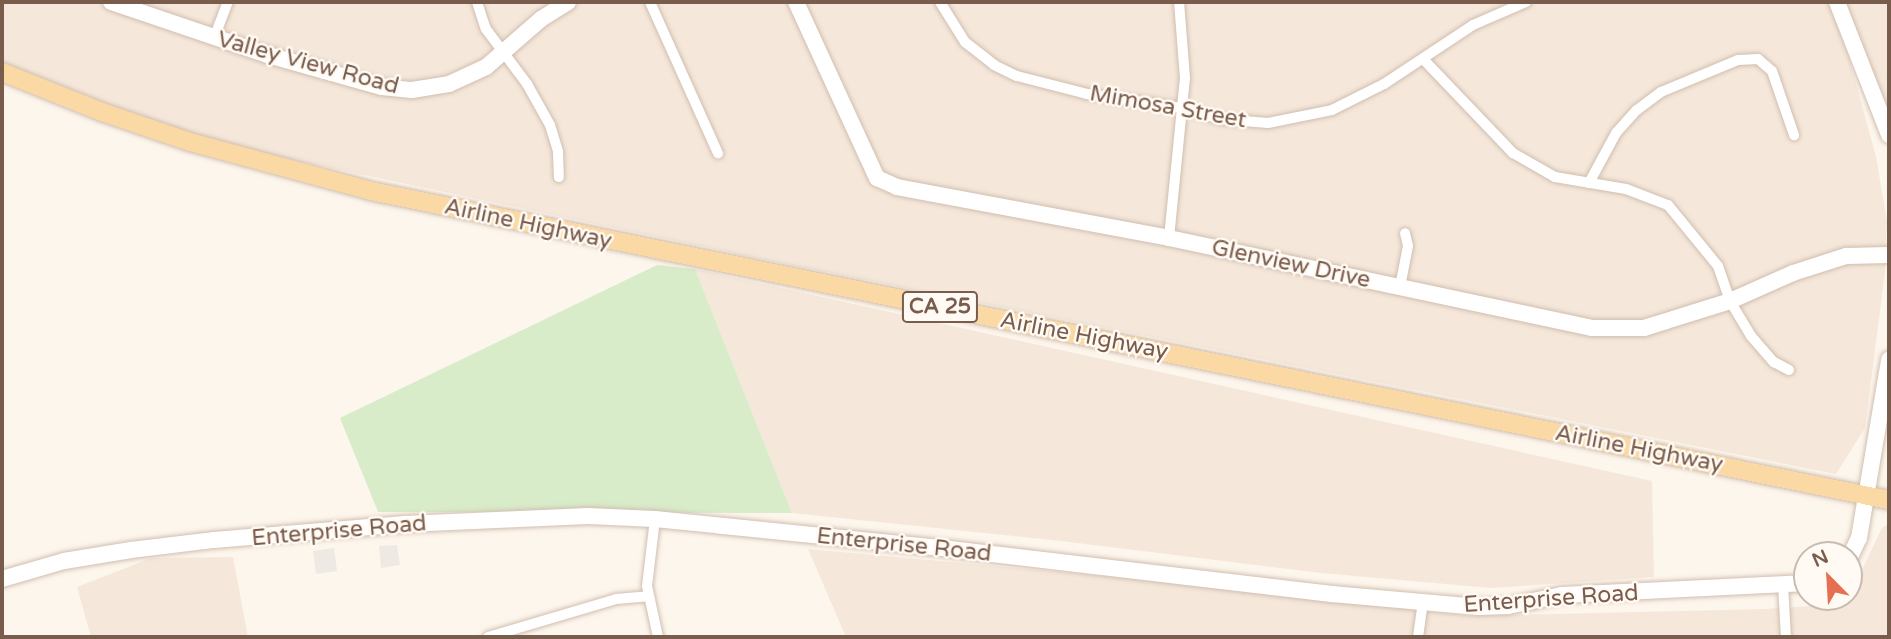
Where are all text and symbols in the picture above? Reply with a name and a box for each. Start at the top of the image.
street label: Valley View Road [214,26,402,100]
street label: Mimosa Street [1088,80,1248,134]
street label: Airline Highway [442,193,614,255]
street label: Glenview Drive [1209,234,1373,294]
road number: CA 25 [902,290,978,324]
street label: Airline Highway [998,306,1170,366]
street label: Airline Highway [1553,419,1725,479]
street label: Enterprise Road [250,510,428,552]
street label: Enterprise Road [815,522,993,568]
north arrow [1793,541,1863,611]
text: N [1809,545,1832,572]
street label: Enterprise Road [1462,579,1640,619]

